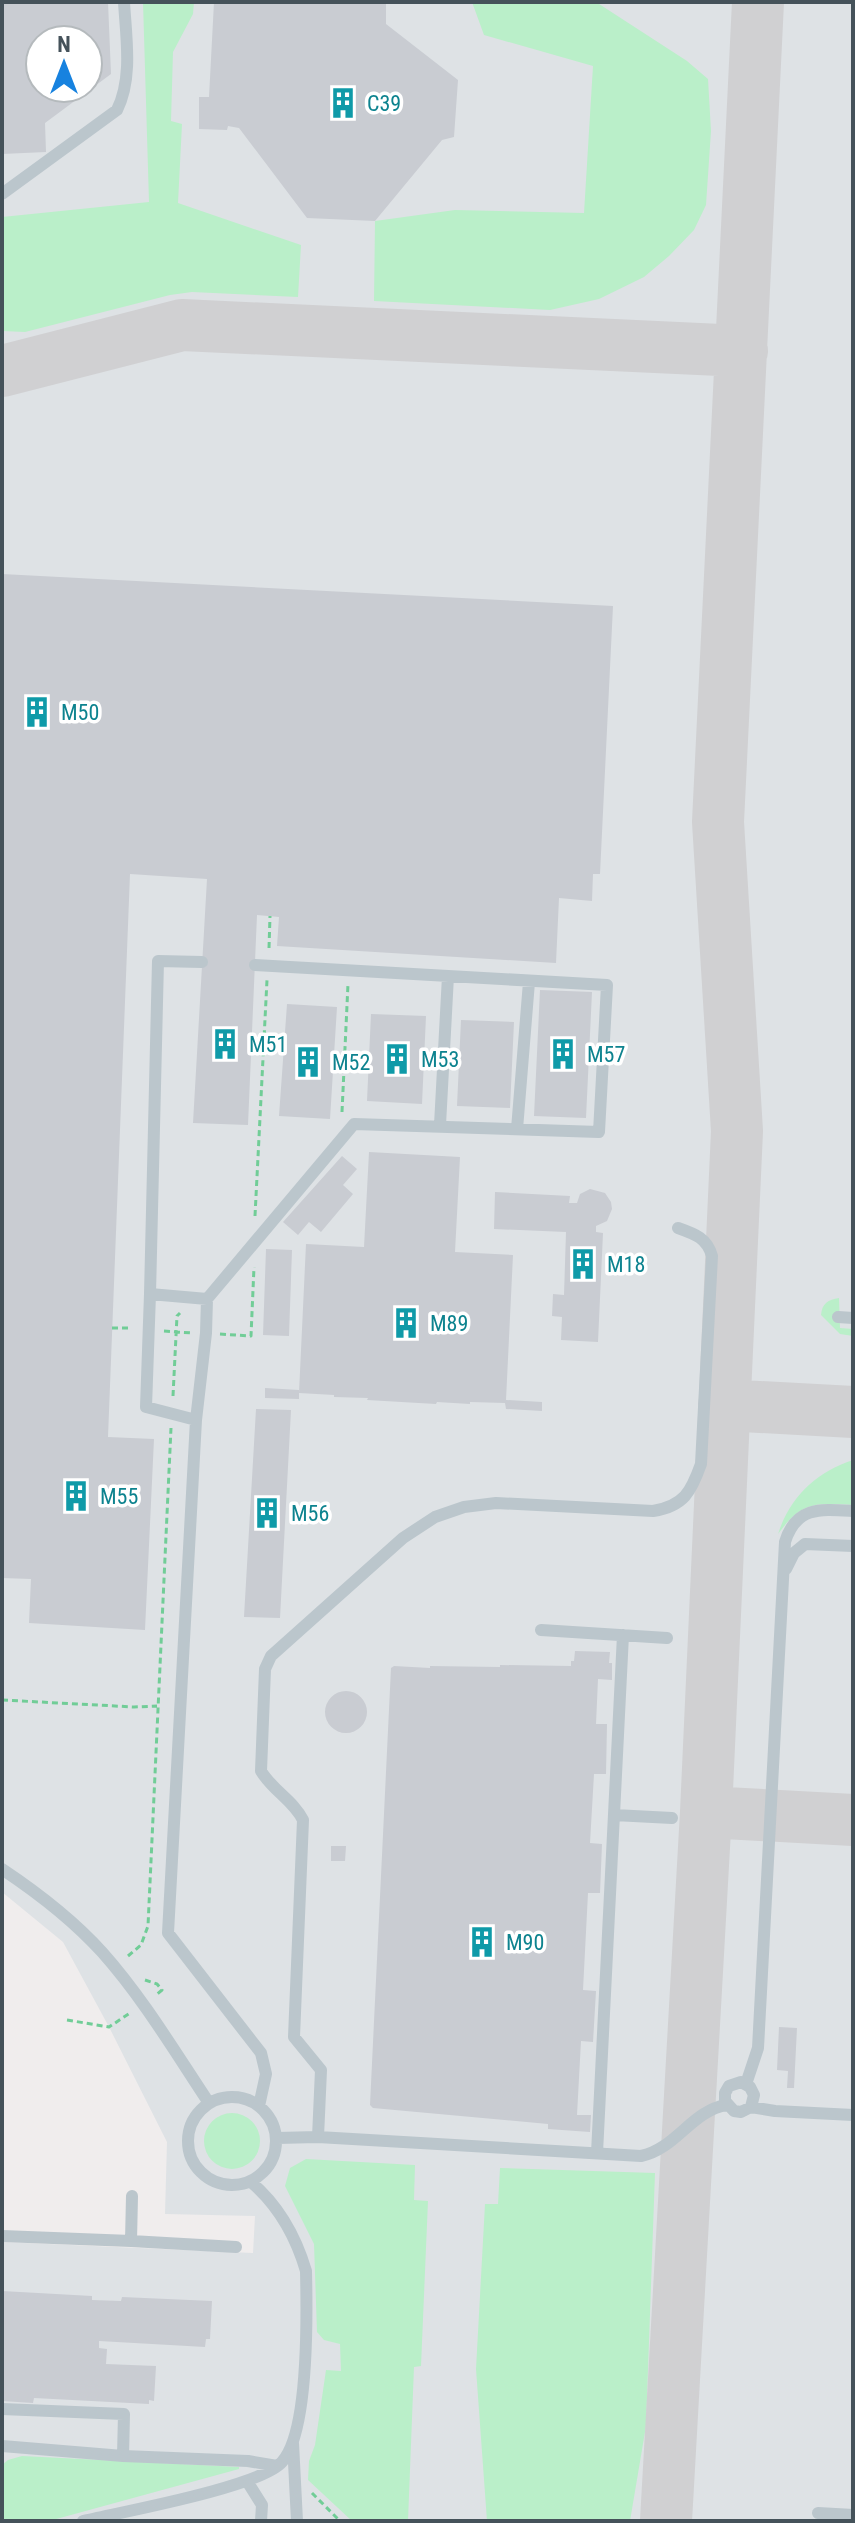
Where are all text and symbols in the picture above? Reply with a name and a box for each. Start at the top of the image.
north arrow [24,24,104,104]
text: N [57,32,71,57]
building icon: C39 [326,86,360,120]
place label: C39 [367,91,401,116]
building icon: M50 [20,695,54,729]
place label: M50 [61,700,99,725]
building icon: M51 [208,1027,242,1061]
place label: M51 [249,1032,287,1057]
building icon: M57 [546,1037,580,1071]
building icon: M53 [380,1042,414,1076]
place label: M57 [587,1042,625,1067]
building icon: M52 [291,1045,325,1079]
place label: M53 [421,1047,459,1072]
place label: M52 [332,1050,370,1075]
building icon: M18 [566,1247,600,1281]
place label: M18 [607,1252,645,1277]
building icon: M89 [389,1306,423,1340]
place label: M89 [430,1311,468,1336]
building icon: M55 [59,1479,93,1513]
place label: M55 [100,1484,138,1509]
building icon: M56 [250,1496,284,1530]
place label: M56 [291,1501,329,1526]
building icon: M90 [465,1925,499,1959]
place label: M90 [506,1930,544,1955]

